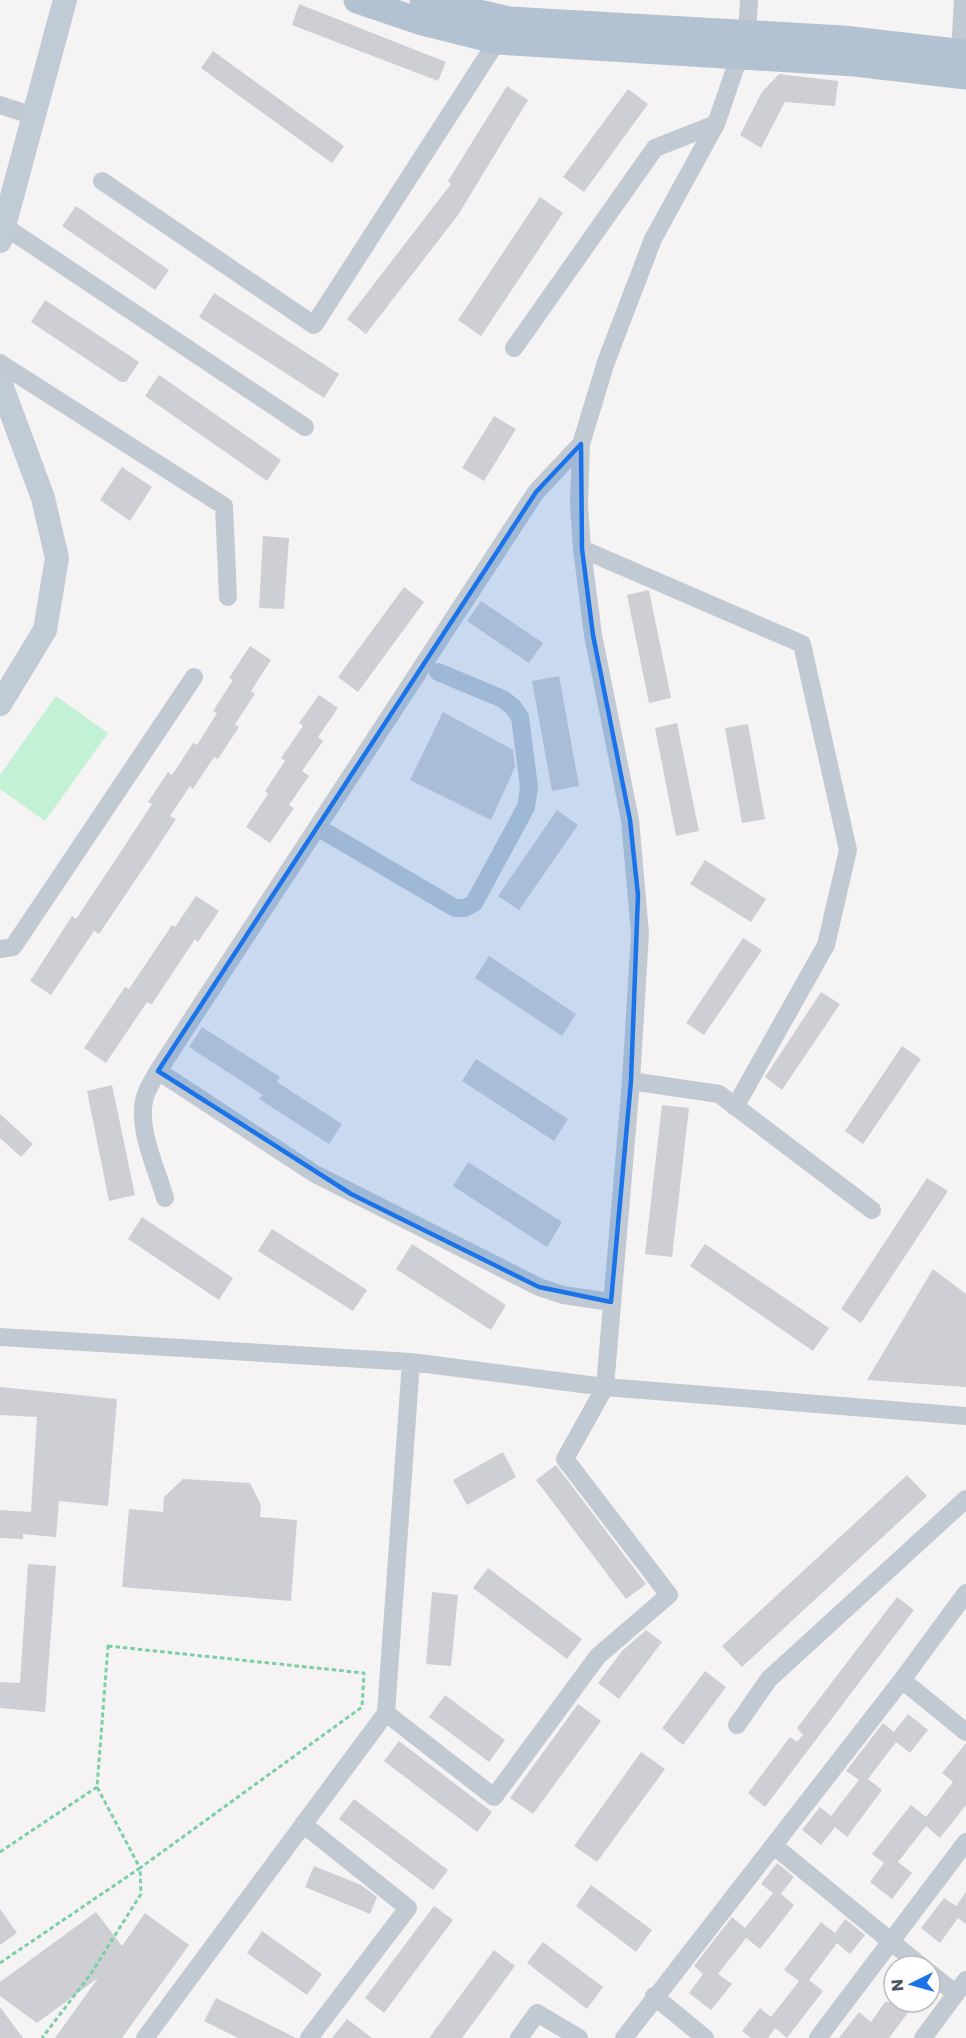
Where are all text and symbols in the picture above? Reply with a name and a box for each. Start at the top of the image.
north arrow [882,1954,942,2014]
text: N [886,1978,910,1992]

